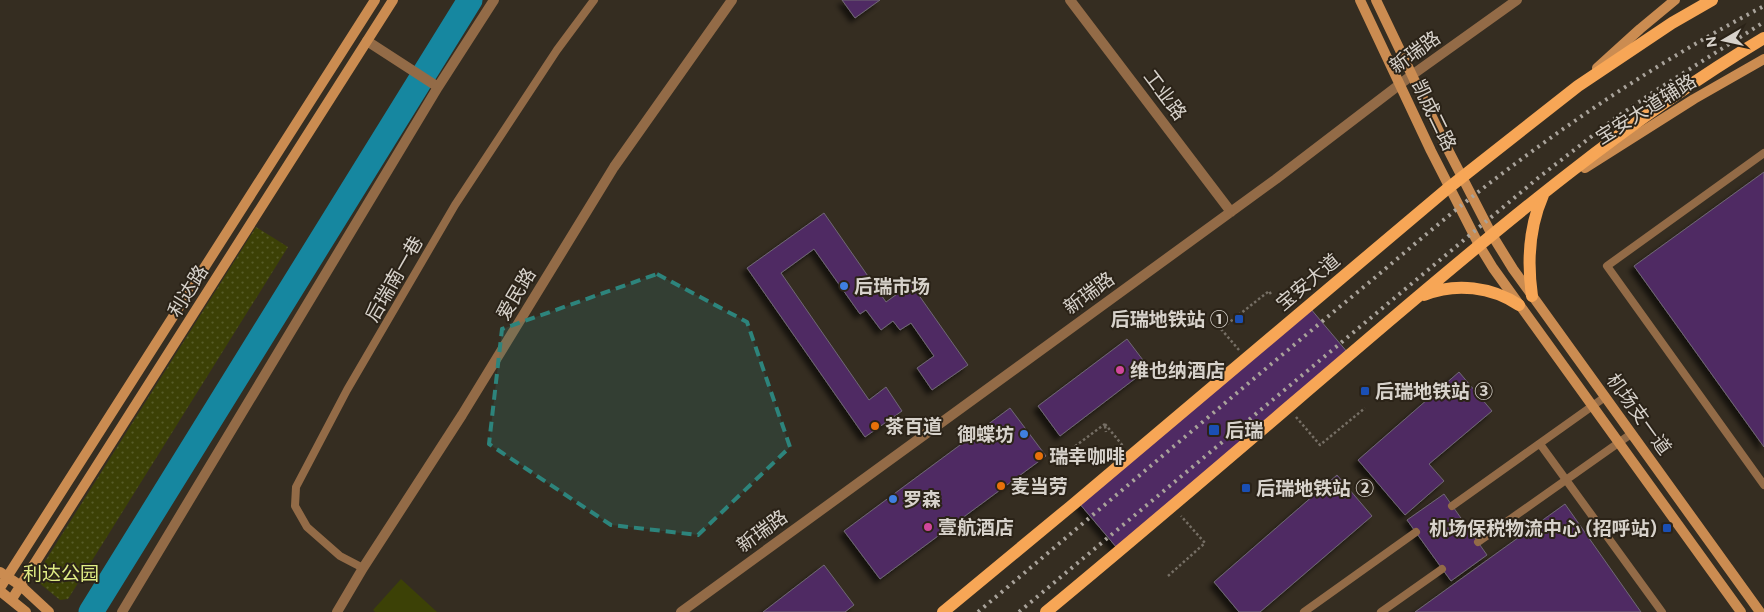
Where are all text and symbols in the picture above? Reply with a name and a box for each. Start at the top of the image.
north arrow [1699,15,1749,65]
street label: 新瑞路 [1385,26,1445,78]
text: N [1702,35,1721,49]
street label: 工业路 [1139,65,1191,125]
street label: 宝安大道辅路 [1592,69,1700,149]
street label: 凯成二路 [1407,76,1461,154]
street label: 后瑞南一巷 [360,232,428,326]
street label: 宝安大道 [1271,249,1345,315]
street label: 利达路 [163,261,213,321]
street label: 爱民路 [491,264,541,324]
street label: 新瑞路 [1059,267,1119,319]
place label: 后瑞市场 [854,275,930,298]
marker: 后瑞市场 [838,280,850,292]
place label: 后瑞地铁站 ① [1110,308,1229,331]
marker: 后瑞地铁站 ① [1233,313,1245,325]
place label: 维也纳酒店 [1130,359,1225,382]
marker: 维也纳酒店 [1114,364,1126,376]
street label: 机场支一道 [1602,369,1676,459]
place label: 后瑞地铁站 ③ [1375,380,1494,403]
marker: 后瑞地铁站 ③ [1359,385,1371,397]
place label: 茶百道 [885,415,942,438]
place label: 后瑞 [1225,419,1263,442]
marker: 茶百道 [869,420,881,432]
place label: 御蝶坊 [957,423,1014,446]
marker: 后瑞 [1207,423,1221,437]
marker: 御蝶坊 [1018,428,1030,440]
place label: 瑞幸咖啡 [1049,445,1125,468]
marker: 瑞幸咖啡 [1033,450,1045,462]
place label: 麦当劳 [1011,475,1068,498]
place label: 后瑞地铁站 ② [1256,477,1375,500]
marker: 麦当劳 [995,480,1007,492]
marker: 后瑞地铁站 ② [1240,482,1252,494]
place label: 罗森 [903,488,941,511]
marker: 罗森 [887,493,899,505]
street label: 新瑞路 [732,505,792,557]
place label: 壹航酒店 [938,516,1014,539]
place label: 机场保税物流中心 (招呼站) [1429,517,1657,540]
marker: 壹航酒店 [922,521,934,533]
marker: 机场保税物流中心 (招呼站) [1661,522,1673,534]
park label: 利达公园 [23,562,99,585]

